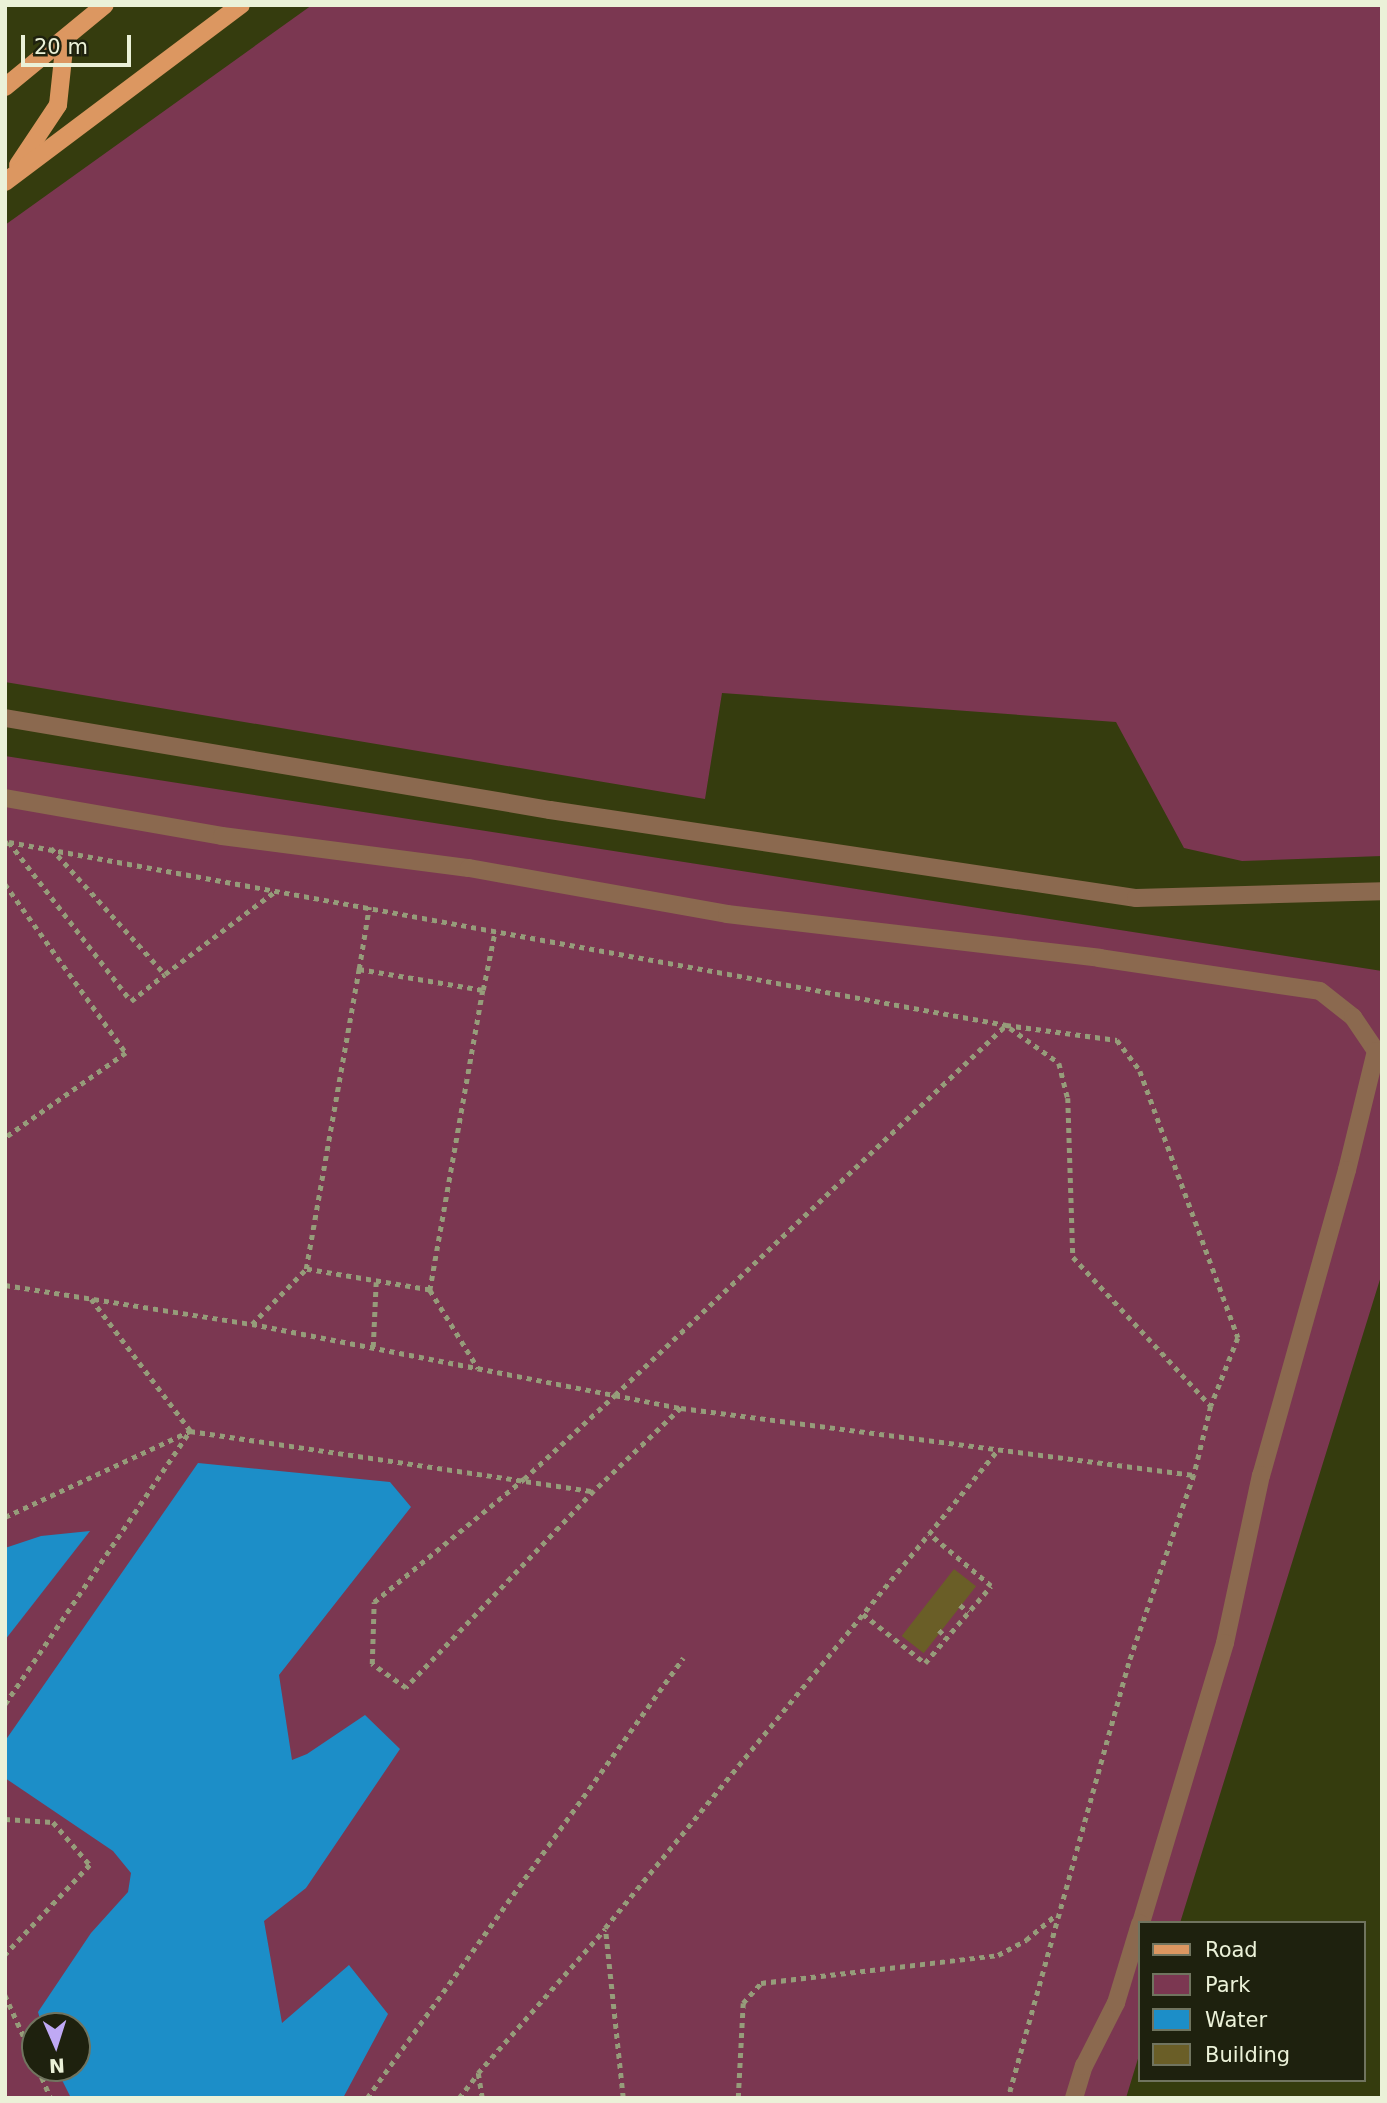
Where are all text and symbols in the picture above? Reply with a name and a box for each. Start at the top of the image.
scale bar [24,21,135,65]
text: 20 m [34,35,88,59]
legend [1138,1921,1366,2082]
text: Road [1205,1938,1258,1962]
text: Park [1205,1973,1250,1997]
text: Water [1205,2008,1267,2032]
north arrow [21,2012,91,2082]
text: Building [1205,2043,1290,2067]
text: N [48,2055,66,2077]

